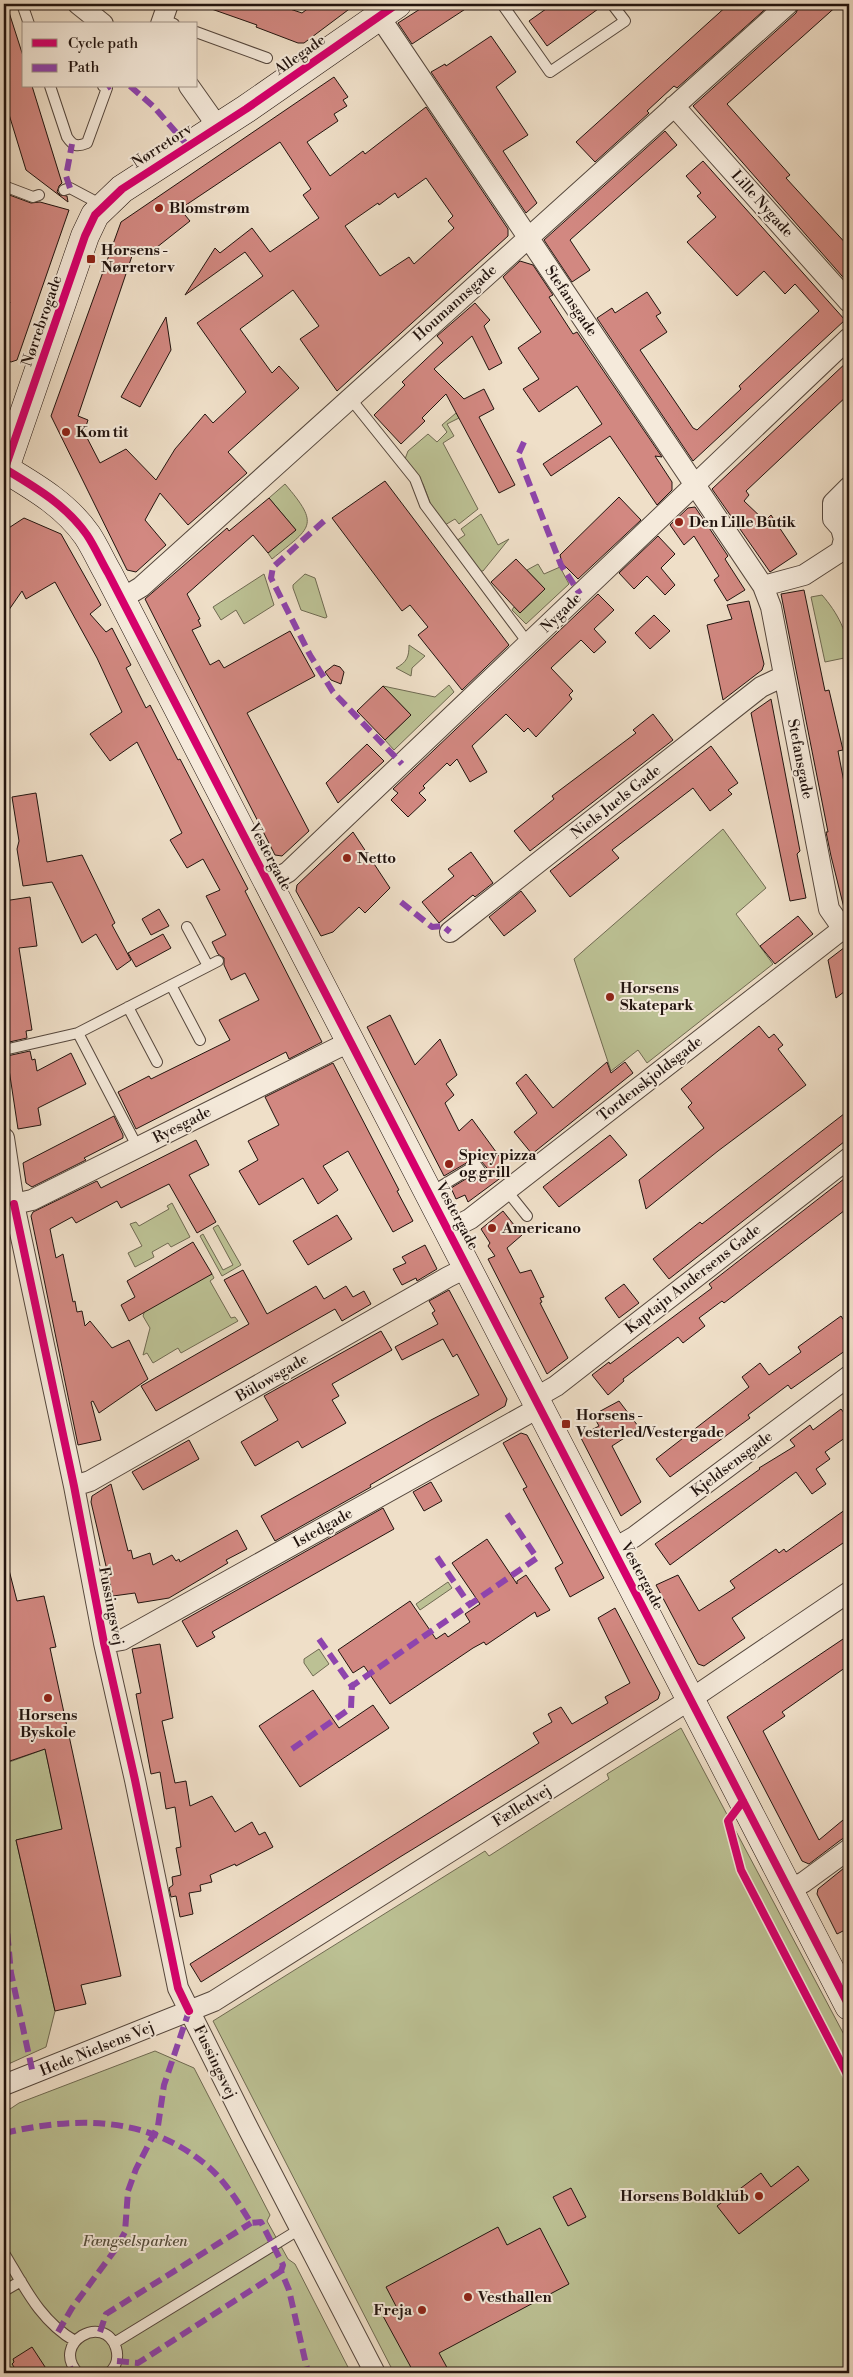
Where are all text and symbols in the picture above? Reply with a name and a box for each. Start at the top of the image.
legend [22,22,198,88]
street label: Allegade [270,31,329,80]
text: Cycle path [68,34,138,53]
text: Path [68,58,100,77]
street label: Nørretorv [128,119,196,173]
street label: Lille Nygade [727,166,797,242]
place label: Blomstrøm [169,199,250,218]
marker: Blomstrøm [153,202,165,214]
place label: Horsens - Nørretorv [101,241,175,277]
marker: Horsens - Nørretorv [85,253,97,265]
street label: Houmannsgade [409,261,501,345]
street label: Stefansgade [540,262,602,340]
street label: Nørrebrogade [18,273,66,369]
place label: Kom tit [76,423,129,442]
marker: Kom tit [60,426,72,438]
place label: Den Lille Butik [689,513,797,532]
marker: Den Lille Butik [673,516,685,528]
street label: Nygade [537,589,585,637]
street label: Stefansgade [783,717,817,801]
street label: Niels Juels Gade [567,761,665,843]
street label: Vestergade [244,819,296,894]
place label: Netto [357,849,396,868]
marker: Netto [341,852,353,864]
place label: Horsens Skatepark [620,979,694,1015]
marker: Horsens Skatepark [604,991,616,1003]
street label: Tordenskjoldsgade [594,1032,706,1126]
street label: Ryesgade [150,1102,214,1148]
place label: Spicy pizza og grill [459,1146,537,1182]
marker: Spicy pizza og grill [443,1158,455,1170]
street label: Vestergade [431,1178,483,1253]
place label: Americano [501,1219,581,1238]
street label: Kaptajn Andersens Gade [621,1220,765,1338]
marker: Americano [486,1222,498,1234]
street label: Bülowsgade [232,1350,312,1407]
place label: Horsens - Vesterled/Vestergade [575,1406,724,1442]
marker: Horsens - Vesterled/Vestergade [560,1418,572,1430]
street label: Kjeldsensgade [687,1427,777,1501]
street label: Istedgade [290,1504,356,1552]
street label: Vestergade [616,1538,668,1613]
street label: Fussingsvej [94,1565,128,1647]
marker: Horsens Byskole [42,1692,54,1704]
place label: Horsens Byskole [19,1706,77,1742]
street label: Fælledvej [489,1781,555,1831]
street label: Hede Nielsens Vej [37,2017,157,2081]
street label: Fussingsvej [189,2022,241,2102]
place label: Horsens Boldklub [620,2187,749,2206]
marker: Horsens Boldklub [753,2190,765,2202]
park label: Fængselsparken [82,2232,188,2251]
place label: Vesthallen [477,2288,553,2307]
marker: Vesthallen [462,2291,474,2303]
place label: Freja [374,2301,413,2320]
marker: Freja [416,2304,428,2316]

